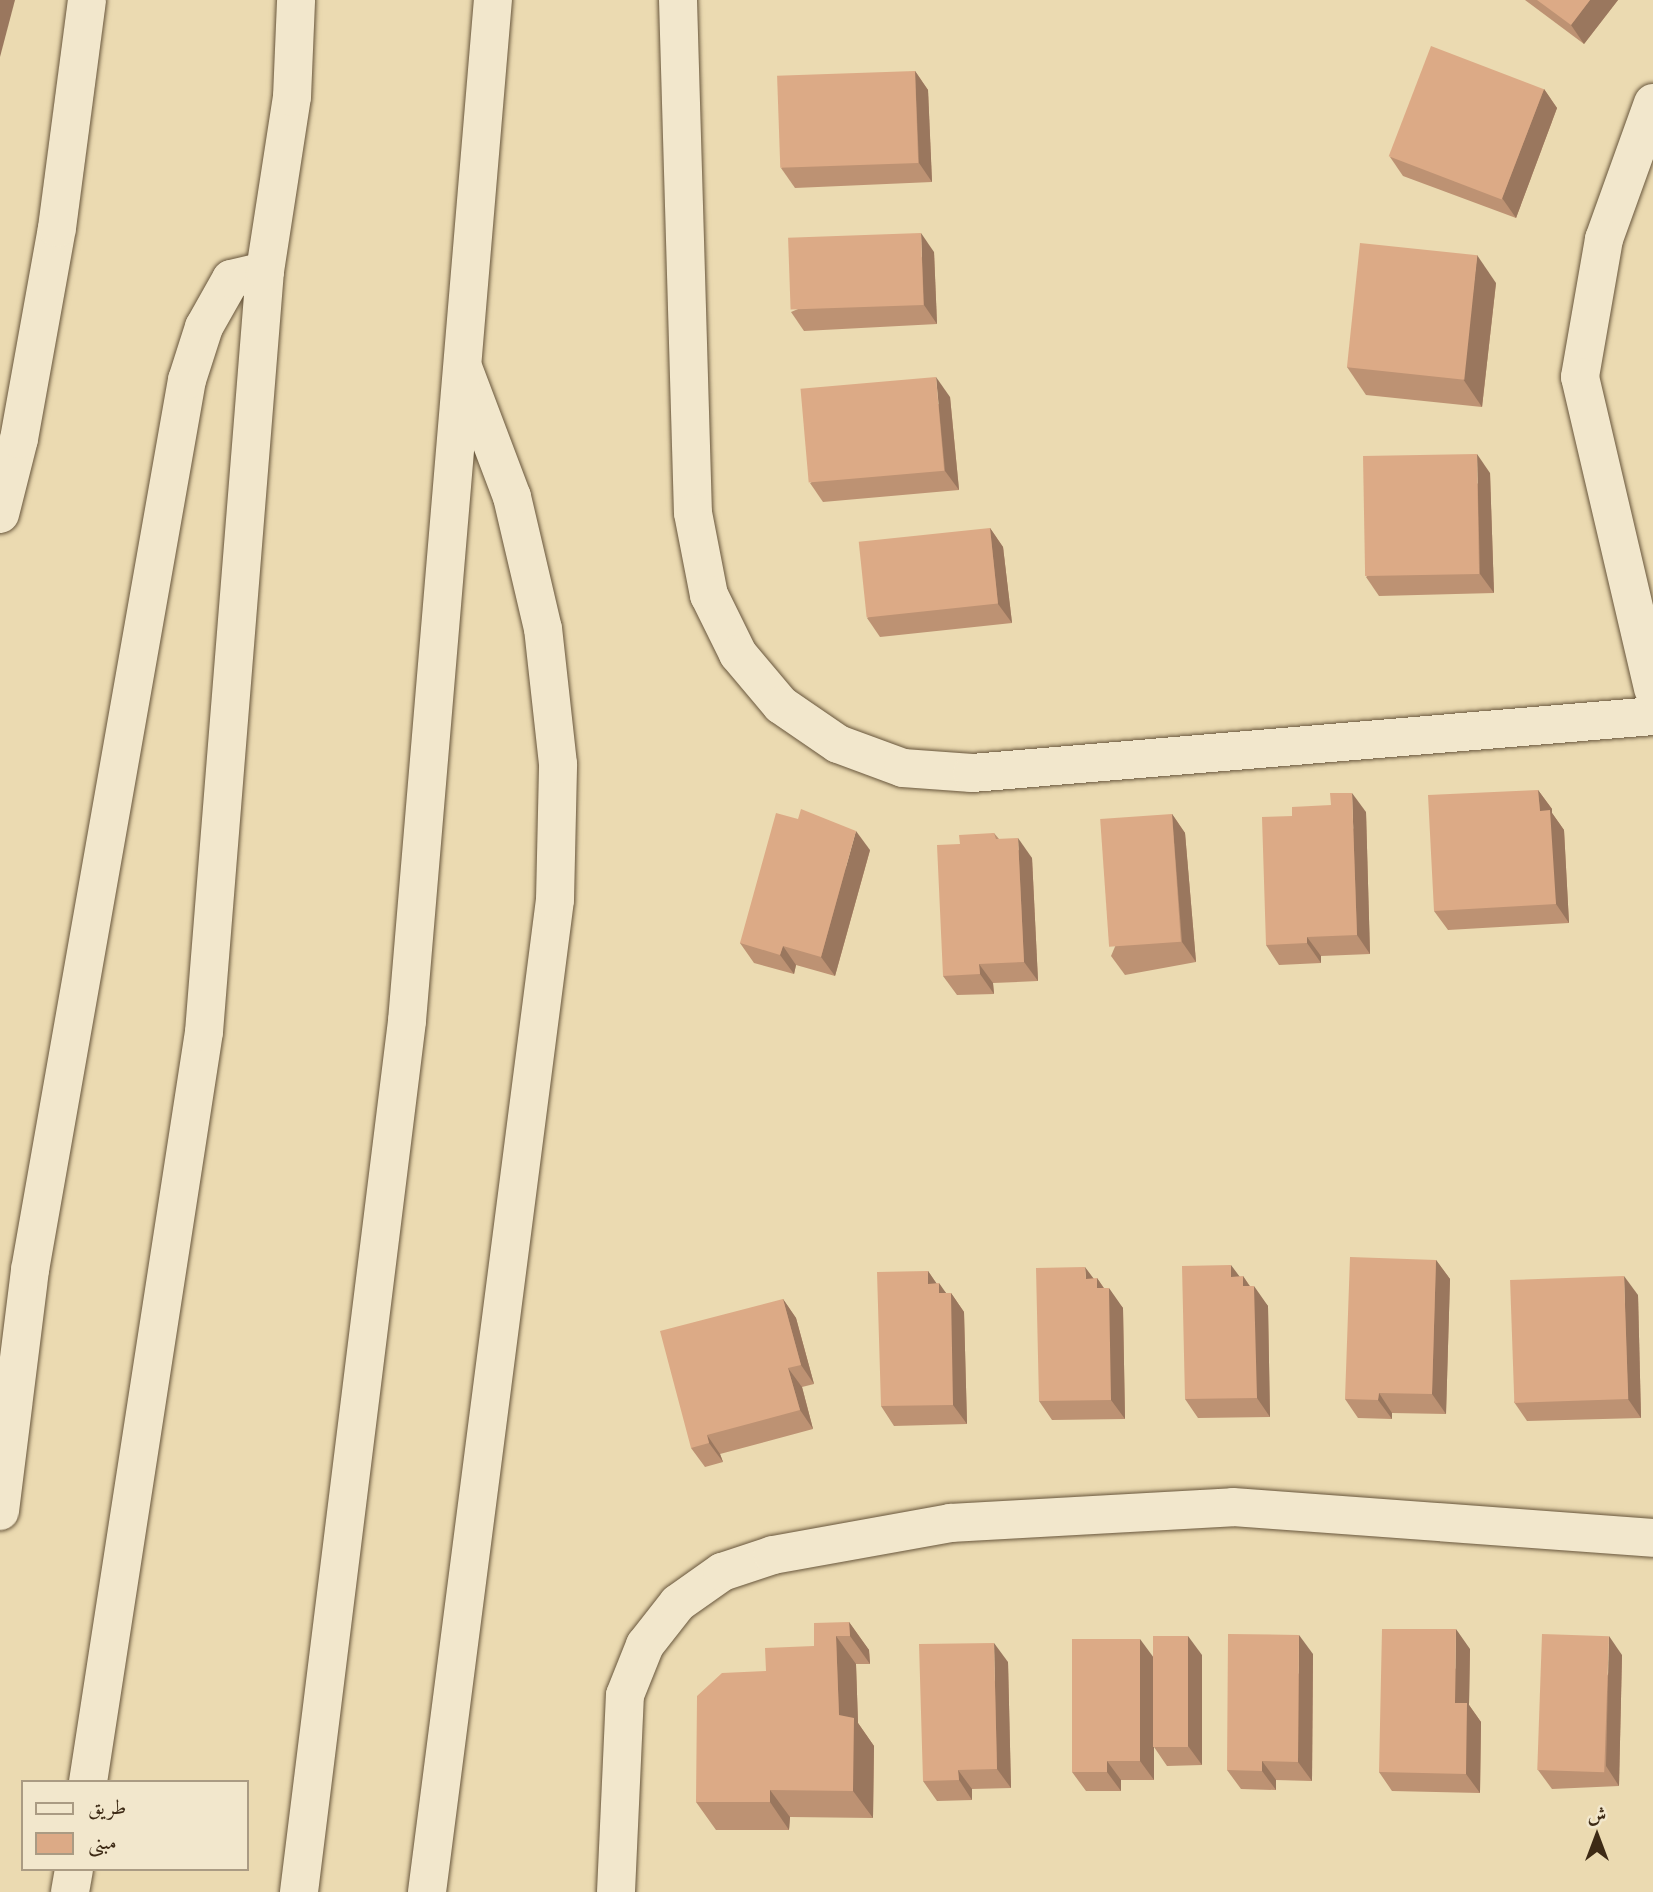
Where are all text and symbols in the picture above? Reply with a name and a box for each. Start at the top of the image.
legend [21,1780,248,1871]
text: طريق [88,1793,126,1822]
north arrow [1562,1801,1632,1871]
text: ش [1588,1802,1606,1828]
text: مبنى [88,1828,117,1857]

